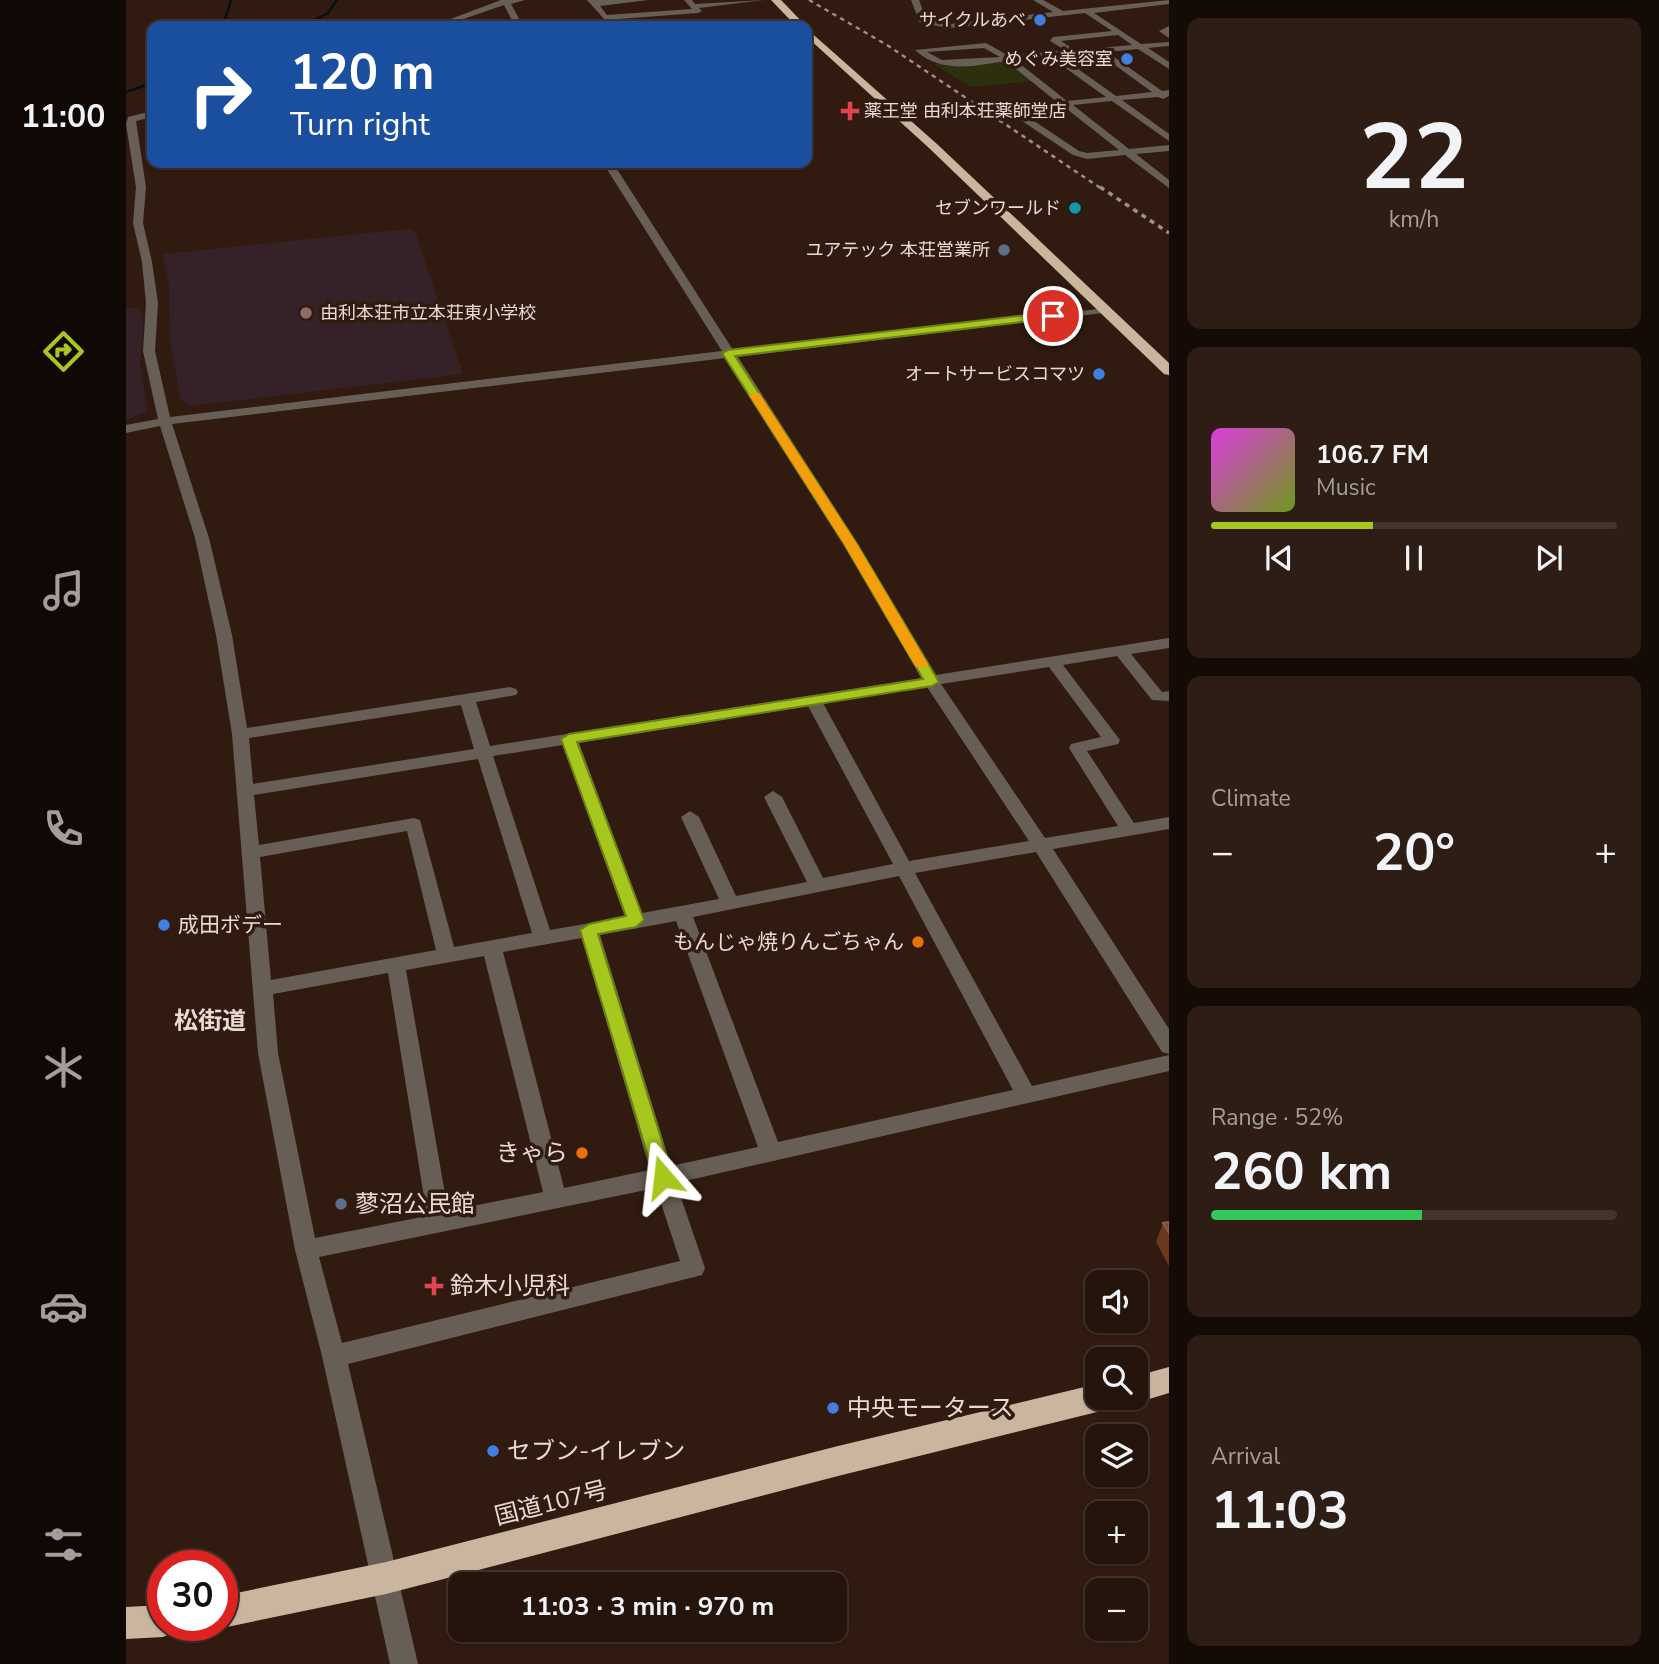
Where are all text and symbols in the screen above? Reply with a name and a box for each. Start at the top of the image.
place label: サイクルあべ [919,8,1026,32]
marker: サイクルあべ [1032,12,1048,28]
text: 120 m [290,39,434,106]
place label: めぐみ美容室 [1004,47,1113,71]
icon: right [175,49,266,140]
marker: めぐみ美容室 [1119,51,1135,67]
text: 11:00 [21,95,105,138]
text: 22 [1359,96,1469,220]
place label: 薬王堂 由利本荘薬師堂店 [864,99,1067,123]
text: Turn right [290,103,430,146]
marker: 薬王堂 由利本荘薬師堂店 [842,103,858,119]
place label: セブンワールド [935,196,1061,220]
marker: セブンワールド [1067,200,1083,216]
text: km/h [1389,204,1439,235]
place label: ユアテック 本荘営業所 [805,238,990,262]
marker: ユアテック 本荘営業所 [996,242,1012,258]
pin [1023,286,1083,346]
icon: arrive [1034,297,1072,335]
place label: 由利本荘市立本荘東小学校 [320,301,536,325]
marker: 由利本荘市立本荘東小学校 [298,305,314,321]
icon: directions [39,327,88,376]
place label: オートサービスコマツ [905,362,1085,386]
marker: オートサービスコマツ [1091,366,1107,382]
text: 106.7 FM [1316,437,1429,472]
text: Music [1316,472,1376,503]
icon: previous [1260,539,1298,577]
icon: pause [1395,539,1433,577]
icon: next [1530,539,1568,577]
icon: music [39,566,88,615]
text: Climate [1211,783,1291,814]
icon: phone [39,804,88,853]
text: 20° [1373,817,1455,888]
text: − [1211,827,1234,878]
text: + [1594,827,1617,878]
place label: 成田ボデー [178,911,283,939]
marker: 成田ボデー [156,917,172,933]
place label: もんじゃ焼りんごちゃん [673,928,904,956]
marker: もんじゃ焼りんごちゃん [910,934,926,950]
district label: 松街道 [174,1005,246,1037]
icon: climate [39,1043,88,1092]
text: Range · 52% [1211,1102,1343,1133]
text: 260 km [1211,1136,1392,1207]
place label: きゃら [496,1137,568,1169]
position arrow [626,1140,700,1214]
marker: きゃら [574,1145,590,1161]
place label: 蓼沼公民館 [355,1188,475,1220]
marker: 蓼沼公民館 [333,1196,349,1212]
place label: 鈴木小児科 [450,1270,570,1302]
map controls [1085,1270,1148,1641]
button: sound [1085,1270,1148,1333]
marker: 鈴木小児科 [424,1276,444,1296]
icon: car [39,1282,88,1331]
button: search [1085,1347,1148,1410]
place label: 中央モータース [847,1392,1014,1424]
marker: 中央モータース [825,1400,841,1416]
button: layers [1085,1424,1148,1487]
place label: セブン-イレブン [507,1435,685,1467]
text: Arrival [1211,1441,1280,1472]
marker: セブン-イレブン [485,1443,501,1459]
street label: 国道107号 [491,1474,611,1532]
text: 11:03 [1211,1475,1349,1546]
button: + [1085,1501,1148,1564]
icon: filters [39,1520,88,1569]
speed limit sign: 30 [147,1550,238,1641]
button: − [1085,1578,1148,1641]
text: 11:03 · 3 min · 970 m [521,1589,774,1624]

